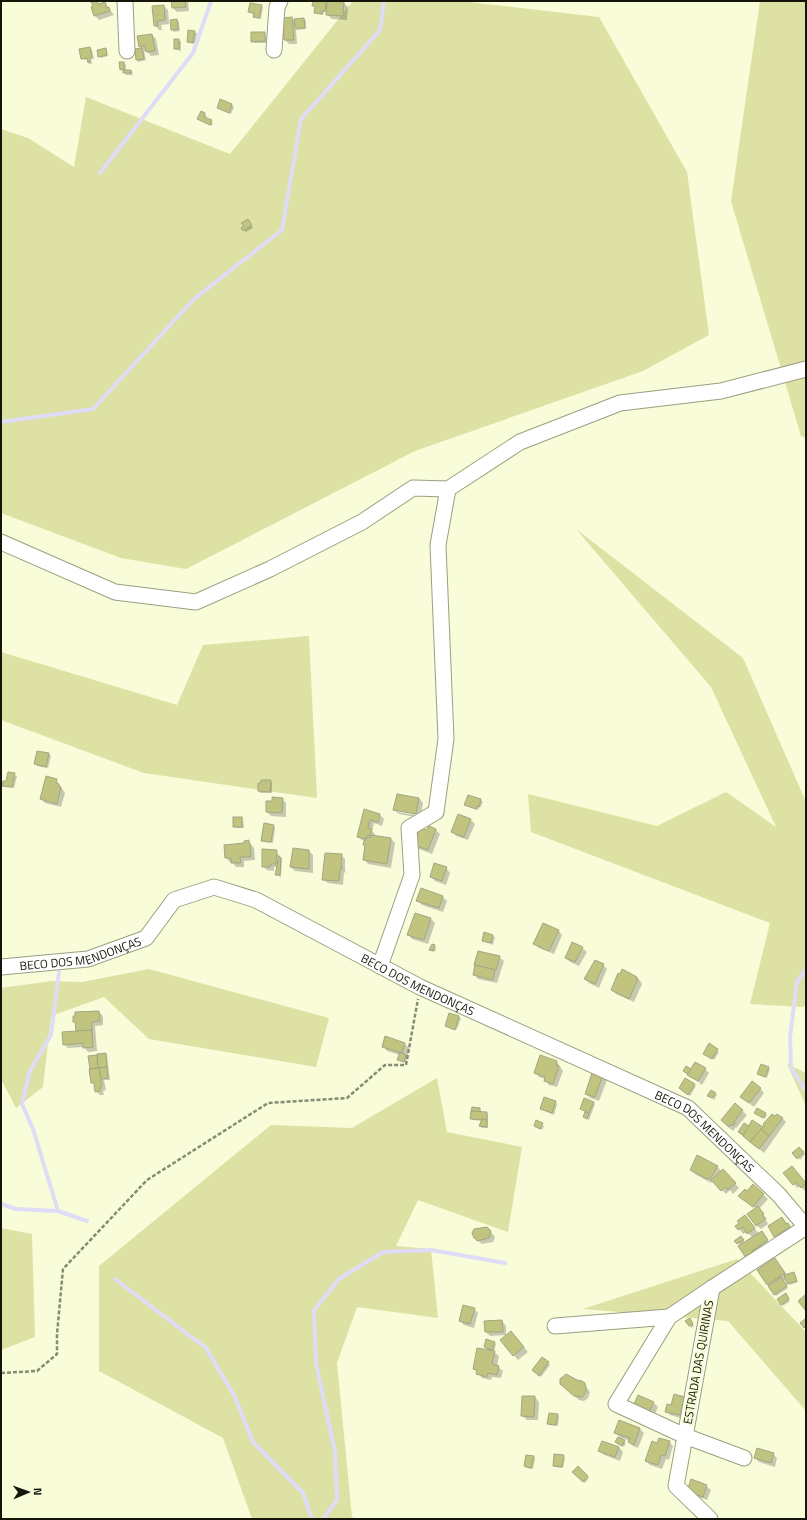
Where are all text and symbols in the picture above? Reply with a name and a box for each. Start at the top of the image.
street label: BECO DOS MENDONÇAS [19,931,144,975]
street label: BECO DOS MENDONÇAS [358,948,478,1020]
street label: BECO DOS MENDONÇAS [652,1085,759,1177]
street label: ESTRADA DAS QUIRINAS [678,1298,718,1426]
north arrow [8,1472,48,1512]
text: N [30,1488,46,1496]

